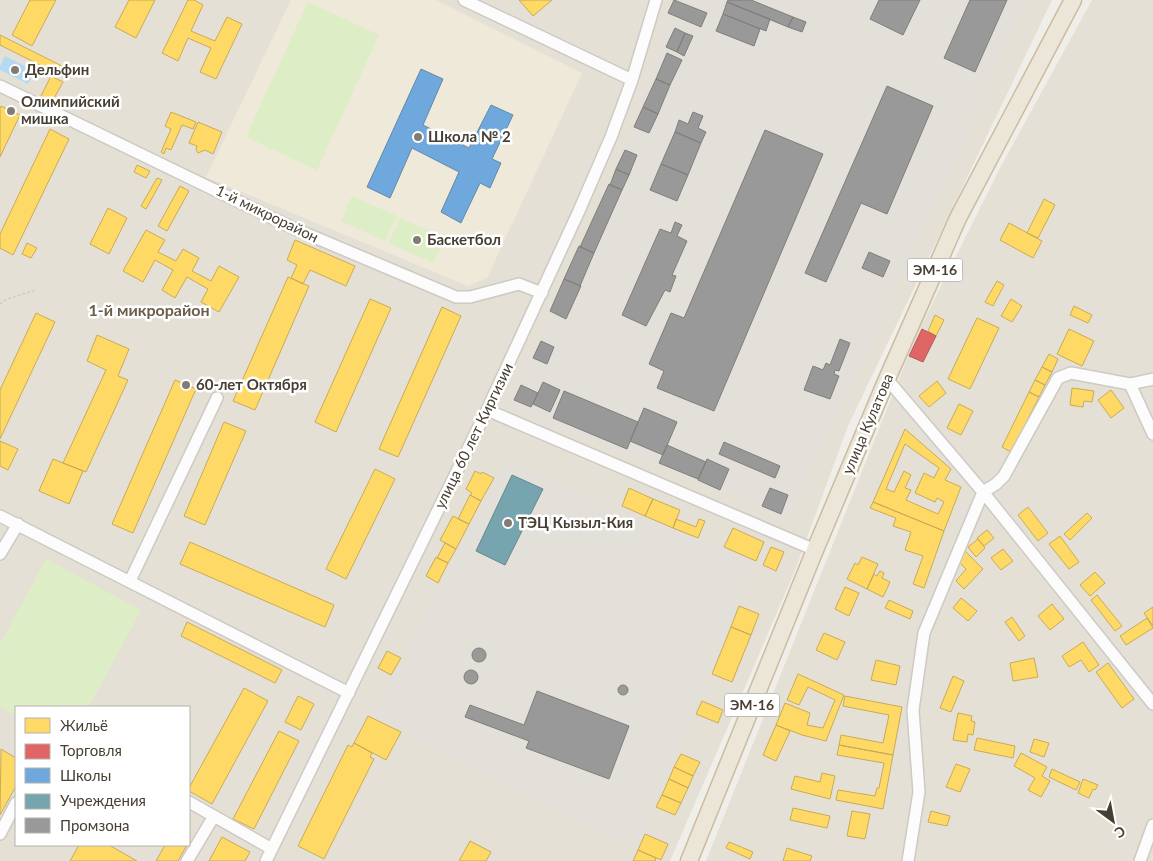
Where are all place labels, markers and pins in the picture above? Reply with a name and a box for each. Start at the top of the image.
place label: Дельфин [25,60,89,78]
marker: Дельфин [9,64,21,76]
place label: Олимпийский мишка [21,92,120,127]
marker: Олимпийский мишка [5,105,17,117]
place label: Школа № 2 [428,127,511,145]
marker: Школа № 2 [412,131,424,143]
place label: Баскетбол [427,230,501,248]
marker: Баскетбол [411,234,423,246]
place label: 60-лет Октября [196,375,307,393]
marker: 60-лет Октября [180,379,192,391]
place label: ТЭЦ Кызыл-Кия [518,513,633,531]
marker: ТЭЦ Кызыл-Кия [502,517,514,529]

